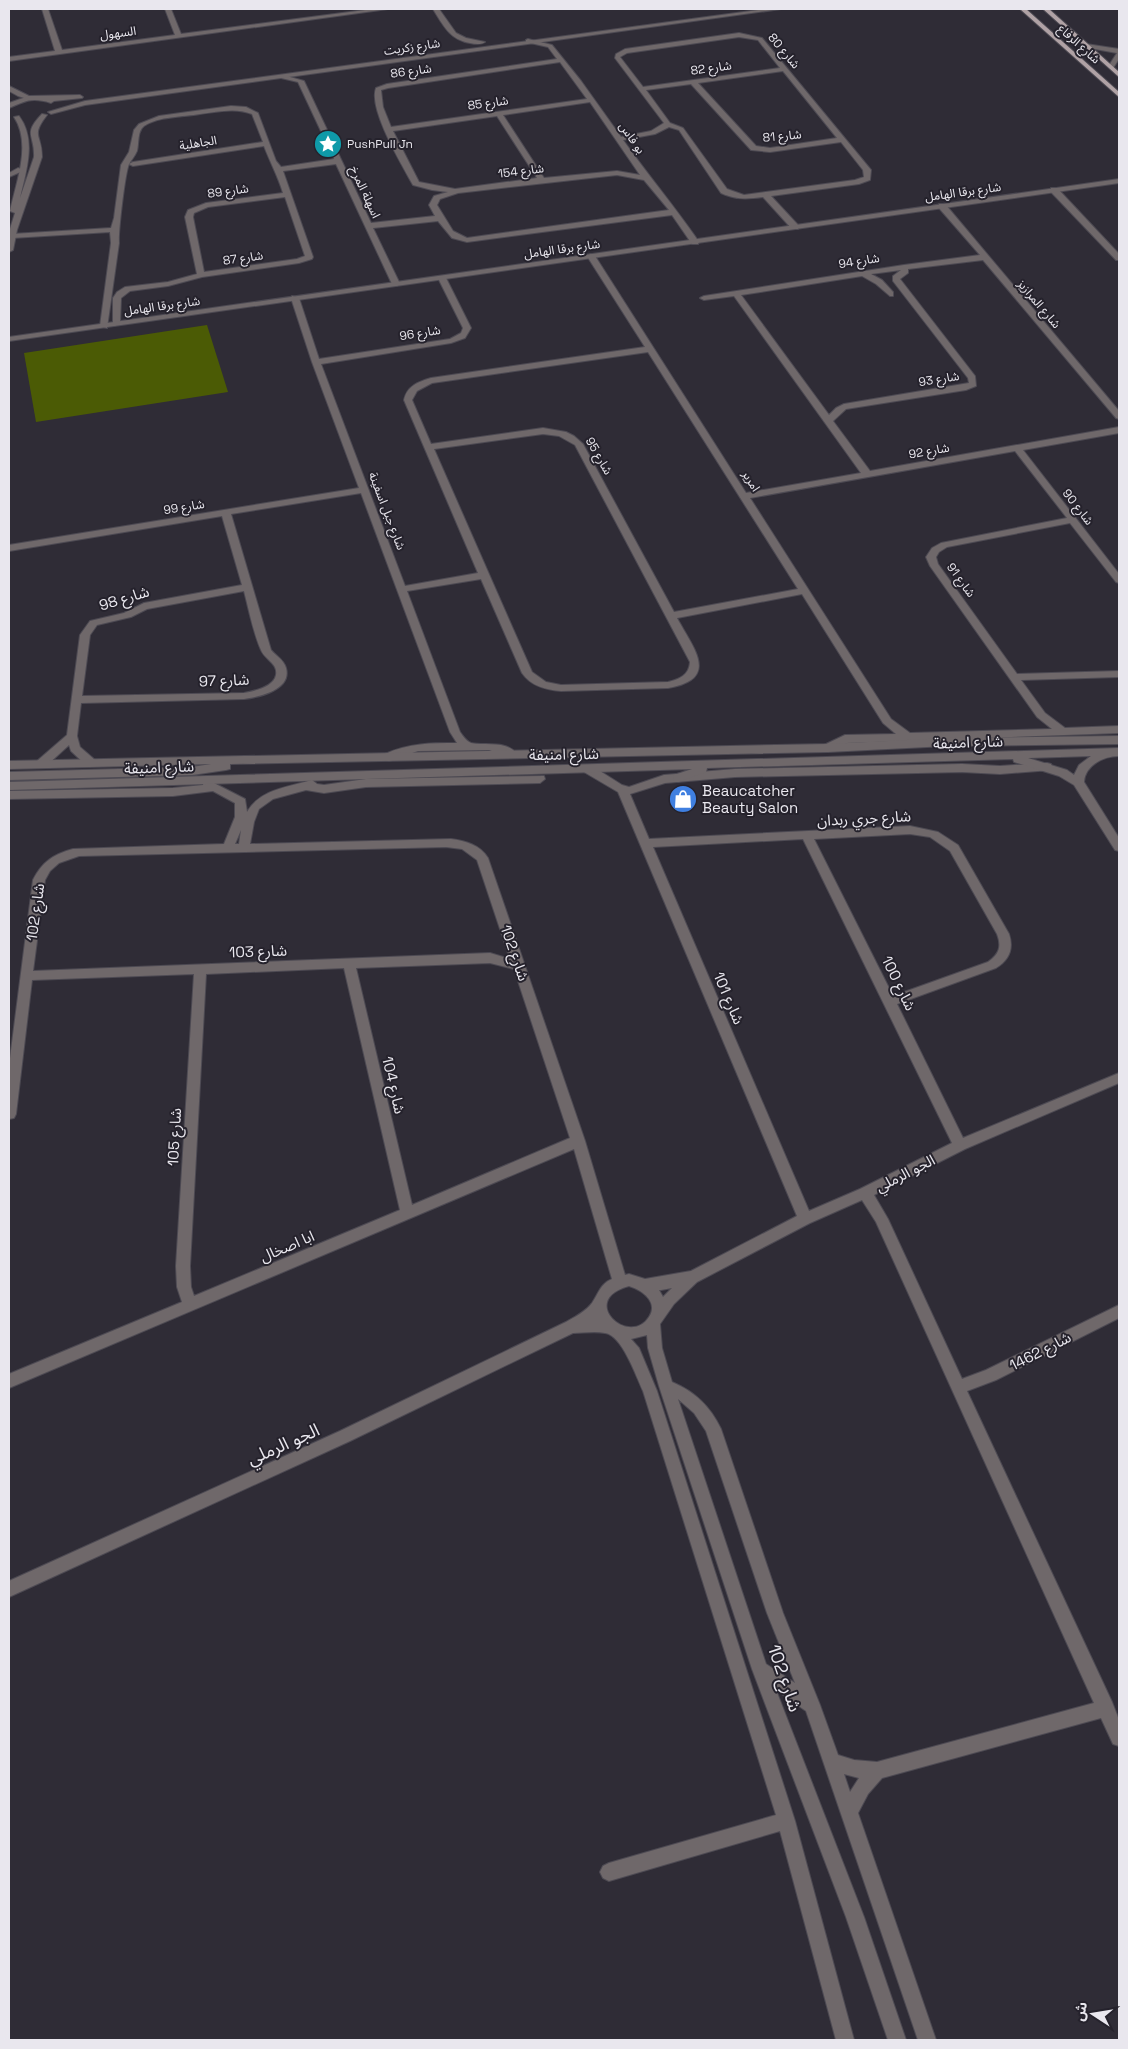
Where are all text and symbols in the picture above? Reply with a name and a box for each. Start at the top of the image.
street label: شارع الرفاع [1054,21,1104,68]
street label: السهول [99,23,137,43]
street label: شارع 80 [764,30,804,73]
street label: شارع زكريت [383,35,441,60]
street label: شارع 82 [689,57,733,80]
street label: شارع 86 [389,60,433,83]
street label: شارع 85 [467,92,510,115]
street label: بو فاس [615,119,649,157]
street label: شارع 81 [762,126,802,147]
place icon: PushPull Jn [313,129,343,159]
street label: الجاهلية [178,132,218,154]
place label: PushPull Jn [347,136,413,152]
street label: شارع 154 [497,160,545,183]
street label: اسهلة المرخ [345,163,384,221]
street label: شارع برقا الهامل [924,179,1002,206]
street label: شارع 89 [206,180,250,203]
street label: شارع برقا الهامل [523,236,601,263]
street label: شارع 87 [222,247,264,270]
street label: شارع 94 [837,250,881,273]
street label: شارع المرازيز [1012,275,1064,332]
street label: شارع برقا الهامل [123,293,201,320]
street label: شارع 96 [398,322,442,345]
street label: شارع 93 [917,368,961,391]
street label: شارع 95 [581,434,616,478]
street label: شارع 92 [907,440,951,463]
street label: امرير [738,467,764,495]
street label: شارع جبل اسفينة [364,470,409,553]
street label: شارع 90 [1058,486,1097,529]
street label: شارع 99 [162,496,206,519]
street label: شارع 91 [942,560,979,601]
street label: شارع 98 [97,581,153,618]
street label: شارع 97 [198,670,250,693]
street label: شارع امنيفة [933,731,1004,756]
street label: شارع امنيفة [529,744,599,767]
street label: شارع امنيفة [124,756,195,781]
place label: Beaucatcher Beauty Salon [702,781,798,817]
shop icon: Beaucatcher Beauty Salon [668,784,698,814]
street label: شارع جري ربدان [817,806,912,833]
street label: شارع 102 [22,882,51,942]
street label: شارع 102 [494,922,534,985]
street label: شارع 103 [229,940,288,965]
street label: شارع 100 [875,952,920,1015]
street label: شارع 101 [707,969,749,1029]
street label: شارع 104 [375,1054,410,1116]
street label: شارع 105 [163,1107,188,1167]
street label: الجو الرملي [872,1150,939,1198]
street label: ابا اصخال [257,1226,317,1266]
street label: شارع 1462 [1006,1327,1076,1377]
street label: الجو الرملي [243,1418,324,1472]
street label: شارع 102 [760,1641,807,1716]
north arrow [1068,1989,1118,2039]
text: ش [1069,2000,1091,2023]

